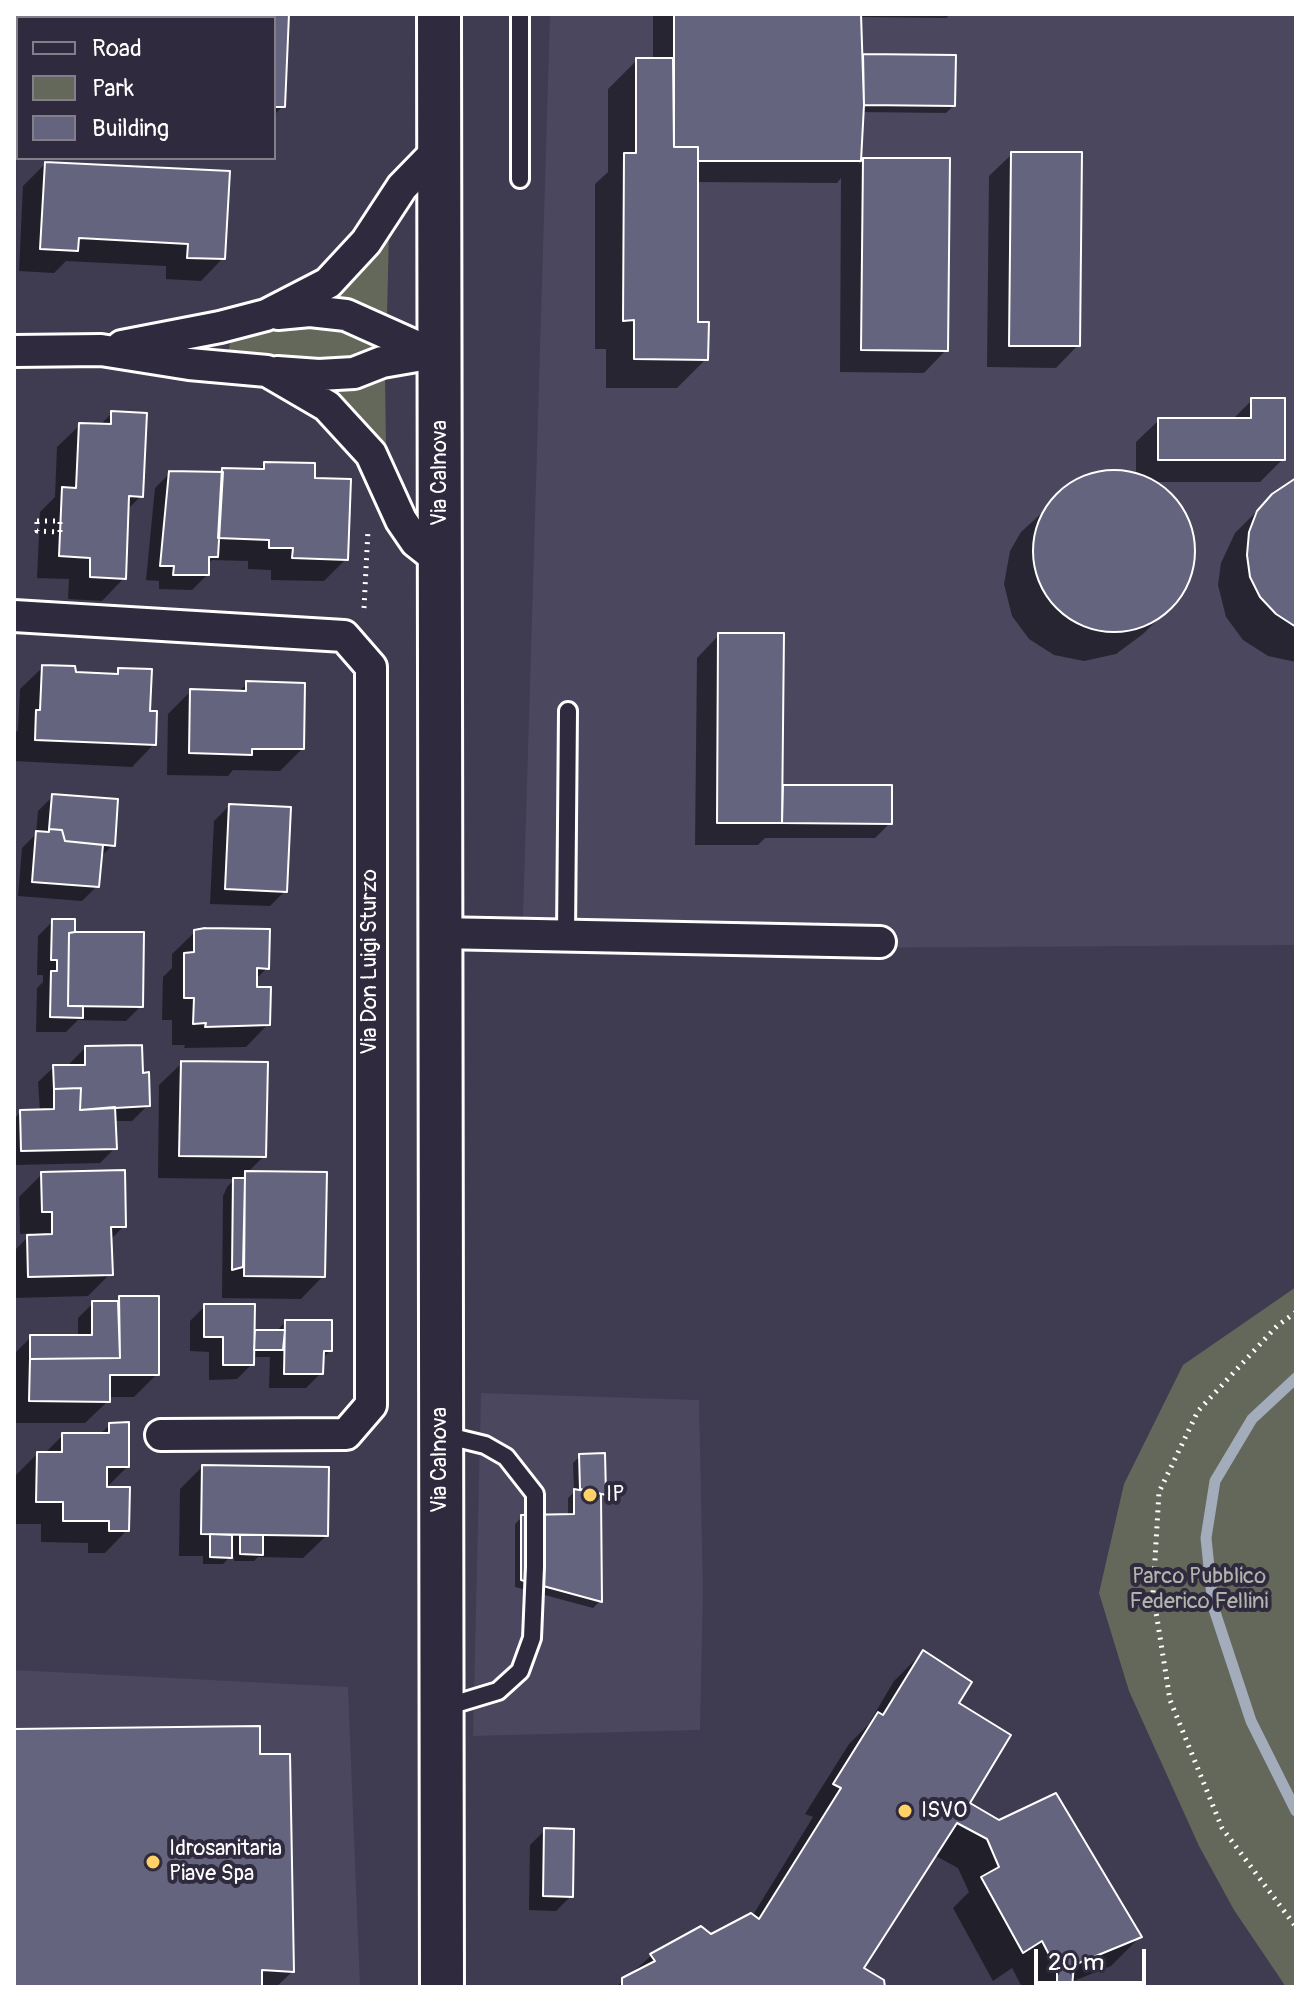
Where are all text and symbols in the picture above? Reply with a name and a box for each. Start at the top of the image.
legend [16,16,276,160]
text: Road [92,34,142,63]
text: Park [92,74,134,103]
text: Building [92,114,169,143]
street label: Via Calnova [427,420,453,526]
street label: Via Don Luigi Sturzo [357,869,383,1055]
street label: Via Calnova [427,1407,453,1513]
place label: IP [606,1482,624,1508]
marker: IP [581,1486,599,1504]
park label: Parco Pubblico Federico Fellini [1130,1564,1268,1616]
place label: ISVO [921,1798,967,1824]
marker: ISVO [896,1802,914,1820]
place label: Idrosanitaria Piave Spa [169,1836,282,1888]
marker: Idrosanitaria Piave Spa [144,1853,162,1871]
scale bar [1038,1933,1150,1983]
text: 20 m [1048,1948,1104,1977]

